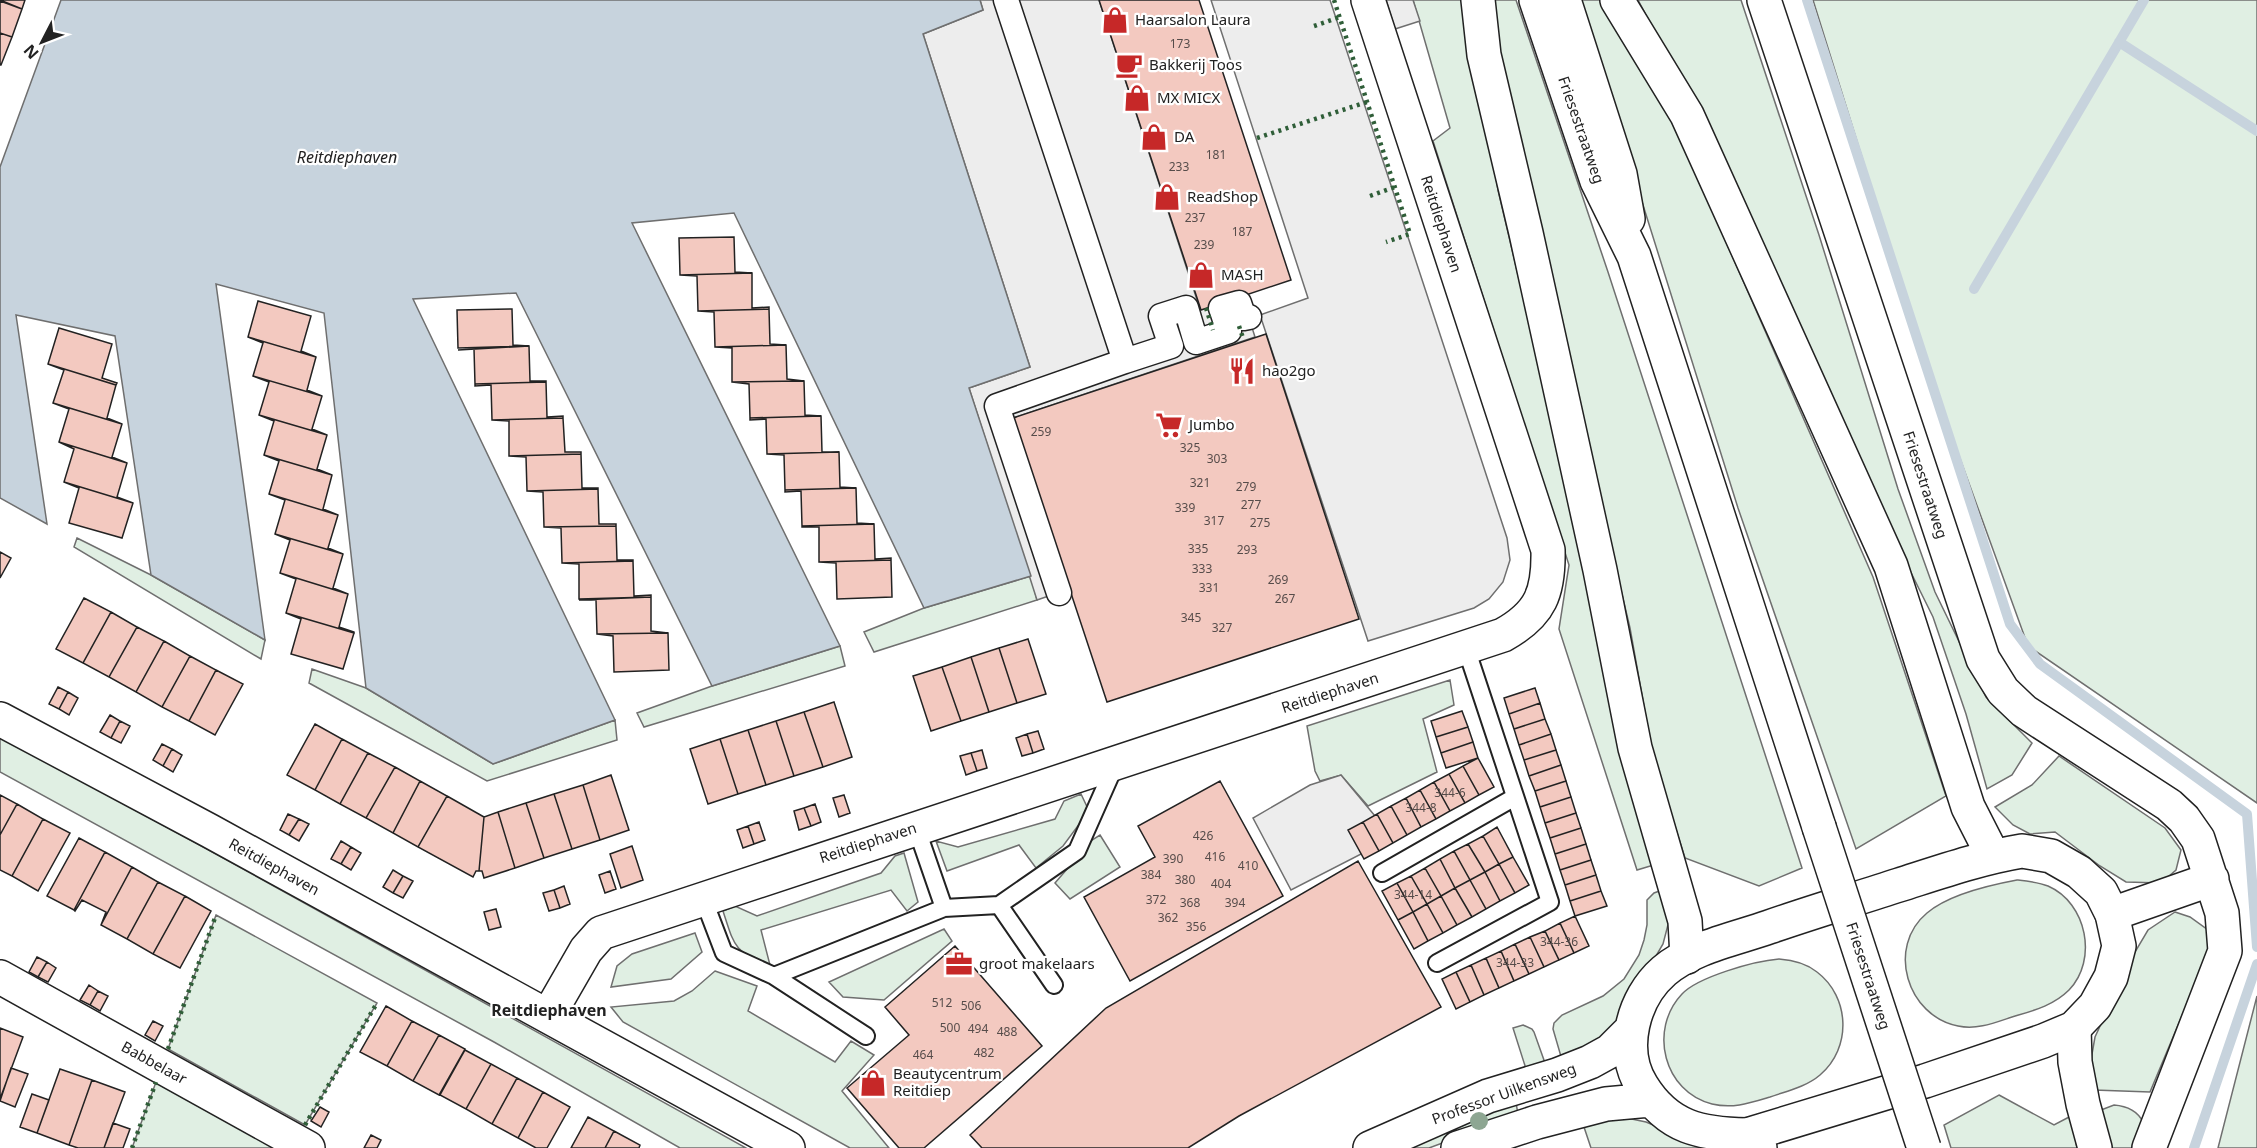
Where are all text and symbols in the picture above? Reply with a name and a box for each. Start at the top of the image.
shop icon: Haarsalon Laura [1100,5,1130,35]
place label: Haarsalon Laura [1135,9,1251,29]
north arrow [12,12,72,72]
house number: 173 [1170,35,1190,52]
text: N [18,40,43,64]
cafe icon: Bakkerij Toos [1114,50,1144,80]
place label: Bakkerij Toos [1149,54,1242,74]
street label: Friesestraatweg [1554,73,1610,186]
shop icon: MX MICX [1122,83,1152,113]
place label: MX MICX [1157,87,1220,107]
shop icon: DA [1139,122,1169,152]
place label: DA [1174,126,1195,146]
water label: Reitdiephaven [297,146,397,168]
house number: 181 [1206,146,1226,163]
house number: 233 [1169,158,1189,175]
street label: Reitdiephaven [1417,173,1467,275]
shop icon: ReadShop [1152,182,1182,212]
place label: ReadShop [1187,186,1258,206]
house number: 237 [1185,209,1205,226]
house number: 187 [1232,223,1252,240]
house number: 239 [1194,236,1214,253]
shop icon: MASH [1186,260,1216,290]
place label: MASH [1221,264,1264,284]
restaurant icon: hao2go [1227,356,1257,386]
place label: hao2go [1262,360,1316,380]
supermarket icon: Jumbo [1154,410,1184,440]
place label: Jumbo [1187,414,1235,434]
house number: 259 [1031,423,1051,440]
street label: Friesestraatweg [1899,428,1953,541]
house number: 325 [1180,439,1200,456]
house number: 303 [1207,450,1227,467]
house number: 321 [1190,474,1210,491]
house number: 279 [1236,478,1256,495]
house number: 277 [1241,496,1261,513]
house number: 339 [1175,499,1195,516]
house number: 317 [1204,512,1224,529]
house number: 275 [1250,514,1270,531]
house number: 335 [1188,540,1208,557]
house number: 293 [1237,541,1257,558]
house number: 333 [1192,560,1212,577]
house number: 269 [1268,571,1288,588]
house number: 331 [1199,579,1219,596]
house number: 267 [1275,590,1295,607]
house number: 345 [1181,609,1201,626]
house number: 327 [1212,619,1232,636]
street label: Reitdiephaven [1279,667,1381,717]
house number: 344-6 [1434,784,1466,801]
house number: 344-8 [1405,799,1437,816]
street label: Reitdiephaven [817,817,919,867]
house number: 426 [1193,827,1213,844]
street label: Reitdiephaven [226,833,323,899]
house number: 416 [1205,848,1225,865]
house number: 390 [1163,850,1183,867]
house number: 410 [1238,857,1258,874]
house number: 384 [1141,866,1161,883]
house number: 380 [1175,871,1195,888]
house number: 404 [1211,875,1231,892]
house number: 344-14 [1394,886,1432,903]
house number: 372 [1146,891,1166,908]
house number: 368 [1180,894,1200,911]
house number: 394 [1225,894,1245,911]
house number: 362 [1158,909,1178,926]
house number: 356 [1186,918,1206,935]
street label: Friesestraatweg [1842,919,1896,1032]
house number: 344-36 [1540,933,1578,950]
office icon: groot makelaars [944,949,974,979]
place label: groot makelaars [979,953,1095,973]
house number: 344-33 [1496,954,1534,971]
house number: 512 [932,994,952,1011]
house number: 506 [961,997,981,1014]
district label: Reitdiephaven [491,999,607,1021]
house number: 500 [940,1019,960,1036]
house number: 494 [968,1020,988,1037]
house number: 488 [997,1023,1017,1040]
street label: Babbelaar [118,1036,191,1088]
house number: 482 [974,1044,994,1061]
house number: 464 [913,1046,933,1063]
street label: Professor Uilkensweg [1429,1058,1579,1129]
place label: Beautycentrum Reitdiep [893,1063,1002,1100]
shop icon: Beautycentrum Reitdiep [858,1068,888,1098]

